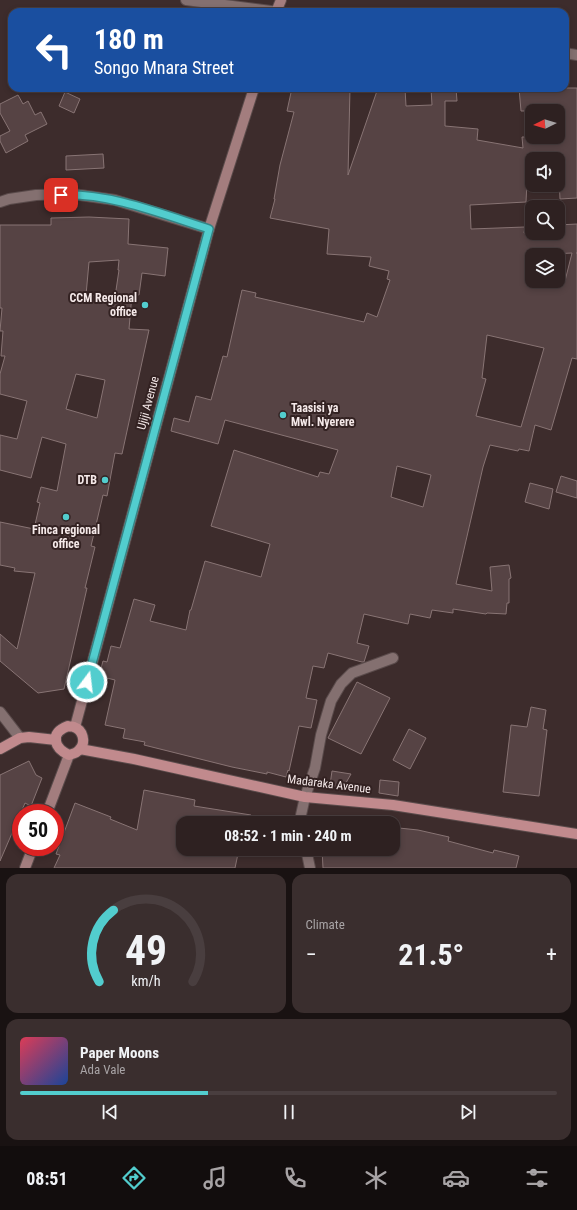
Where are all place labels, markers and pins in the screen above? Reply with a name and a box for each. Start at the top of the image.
pin [44,178,78,212]
place label: CCM Regional office [69,291,137,319]
marker: CCM Regional office [140,300,150,310]
place label: Taasisi ya Mwl. Nyerere [291,401,355,429]
marker: Taasisi ya Mwl. Nyerere [278,410,288,420]
place label: DTB [77,473,97,487]
marker: DTB [100,475,110,485]
marker: Finca regional office [61,512,71,522]
place label: Finca regional office [32,523,100,551]

